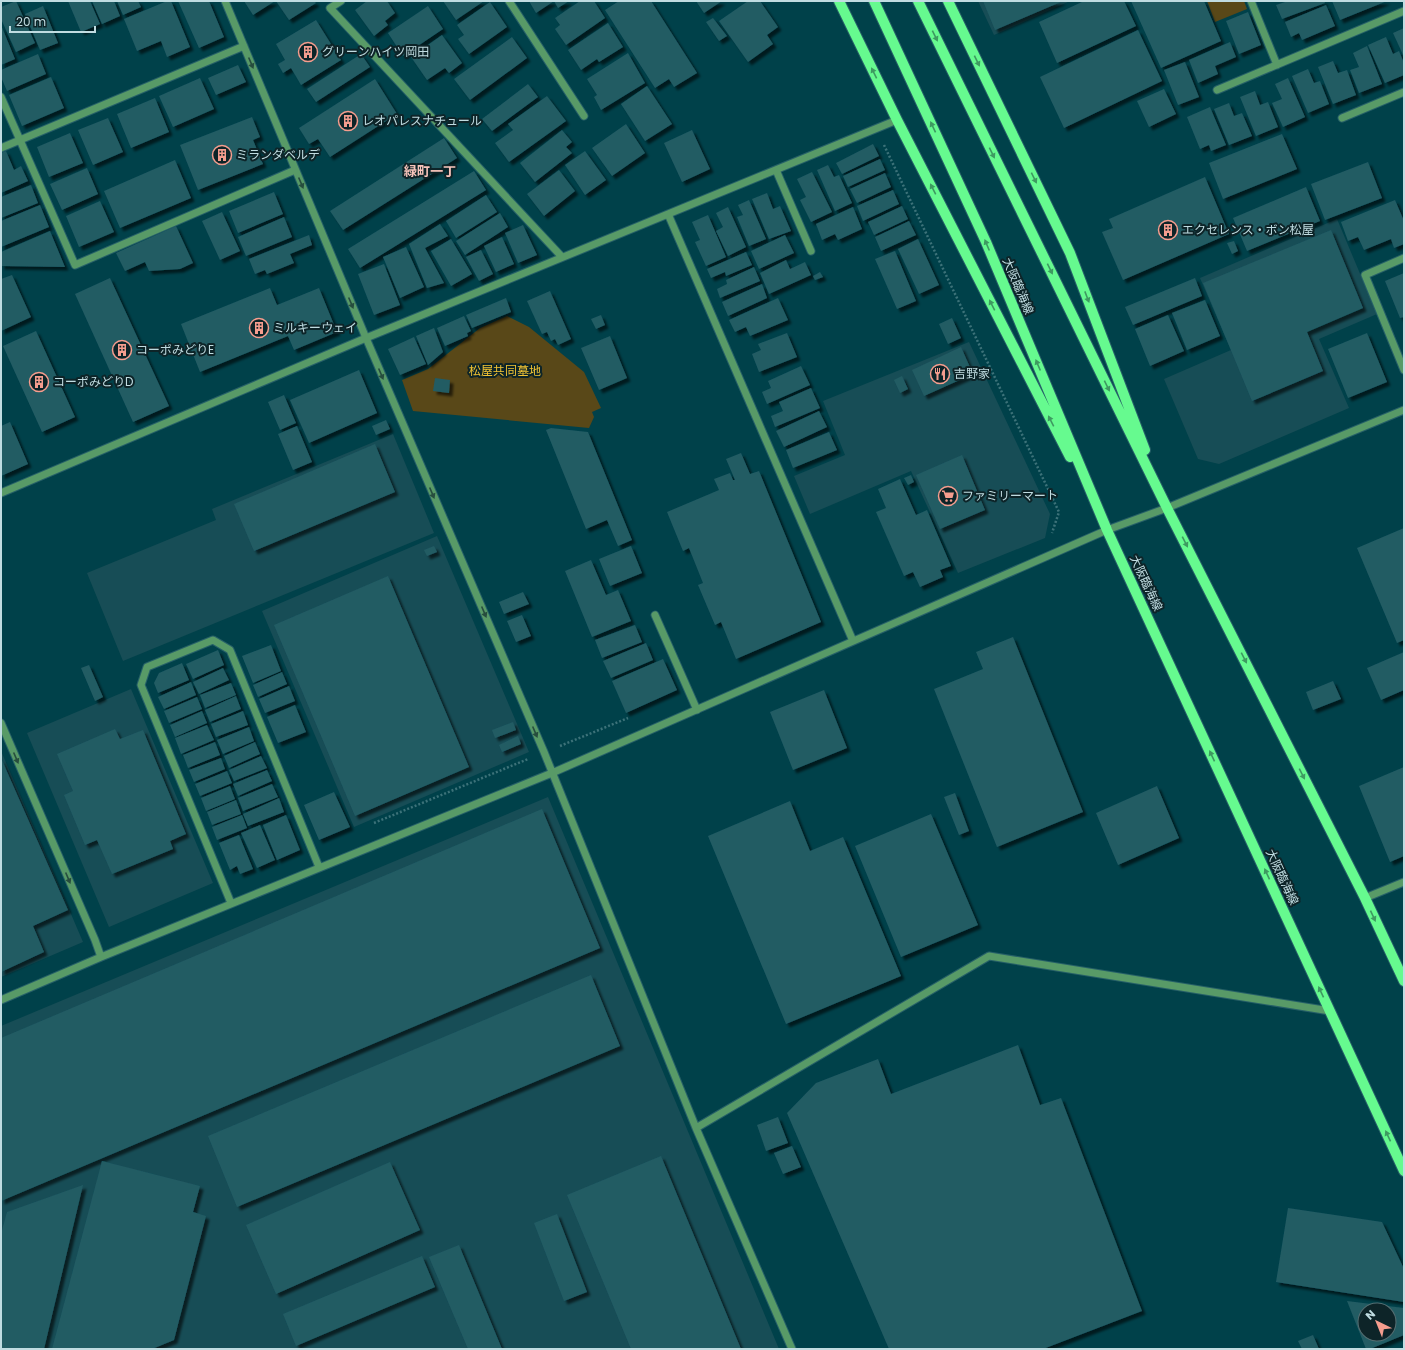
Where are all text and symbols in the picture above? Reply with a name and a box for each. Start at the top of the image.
scale bar [10,8,95,34]
text: 20 m [16,13,46,30]
one-way arrow [932,30,938,42]
building icon: グリーンハイツ岡田 [297,41,319,63]
place label: グリーンハイツ岡田 [322,43,429,60]
one-way arrow [974,56,980,67]
one-way arrow [248,57,254,69]
one-way arrow [871,67,877,79]
building icon: レオパレスナチュール [337,110,359,132]
place label: レオパレスナチュール [362,112,482,129]
one-way arrow [930,122,936,133]
building icon: ミランダベルデ [211,144,233,166]
place label: ミランダベルデ [236,146,320,163]
one-way arrow [989,147,996,158]
district label: 緑町一丁 [403,162,456,181]
one-way arrow [1031,173,1037,184]
one-way arrow [298,177,304,188]
one-way arrow [929,183,936,195]
building icon: エクセレンス・ボン松屋 [1157,219,1179,241]
place label: エクセレンス・ボン松屋 [1182,221,1314,238]
one-way arrow [984,240,990,251]
street label: 大阪臨海線 [999,255,1038,317]
one-way arrow [1047,264,1053,275]
one-way arrow [1084,291,1090,303]
one-way arrow [348,297,354,308]
one-way arrow [989,299,995,311]
building icon: ミルキーウェイ [248,317,270,339]
place label: ミルキーウェイ [273,319,357,336]
building icon: コーポみどりE [111,339,133,361]
place label: コーポみどりE [136,341,214,358]
one-way arrow [1034,359,1040,371]
park label: 松屋共同墓地 [469,362,541,379]
restaurant icon: 吉野家 [929,363,951,385]
place label: 吉野家 [954,365,990,382]
one-way arrow [378,368,384,379]
building icon: コーポみどりD [28,371,50,393]
place label: コーポみどりD [53,373,134,390]
one-way arrow [1104,380,1110,392]
one-way arrow [1048,415,1054,426]
supermarket icon: ファミリーマート [937,485,959,507]
one-way arrow [430,487,436,499]
place label: ファミリーマート [962,487,1058,504]
one-way arrow [1182,537,1188,548]
street label: 大阪臨海線 [1126,552,1167,614]
one-way arrow [481,607,487,618]
one-way arrow [1240,653,1247,664]
one-way arrow [532,726,538,737]
one-way arrow [1209,751,1215,762]
one-way arrow [14,753,20,765]
one-way arrow [1299,769,1305,780]
street label: 大阪臨海線 [1262,846,1303,908]
one-way arrow [1264,869,1270,880]
one-way arrow [65,872,71,883]
one-way arrow [1370,910,1376,921]
one-way arrow [1318,987,1324,998]
one-way arrow [1385,1130,1391,1141]
north arrow [1357,1302,1397,1342]
text: N [1362,1306,1379,1323]

